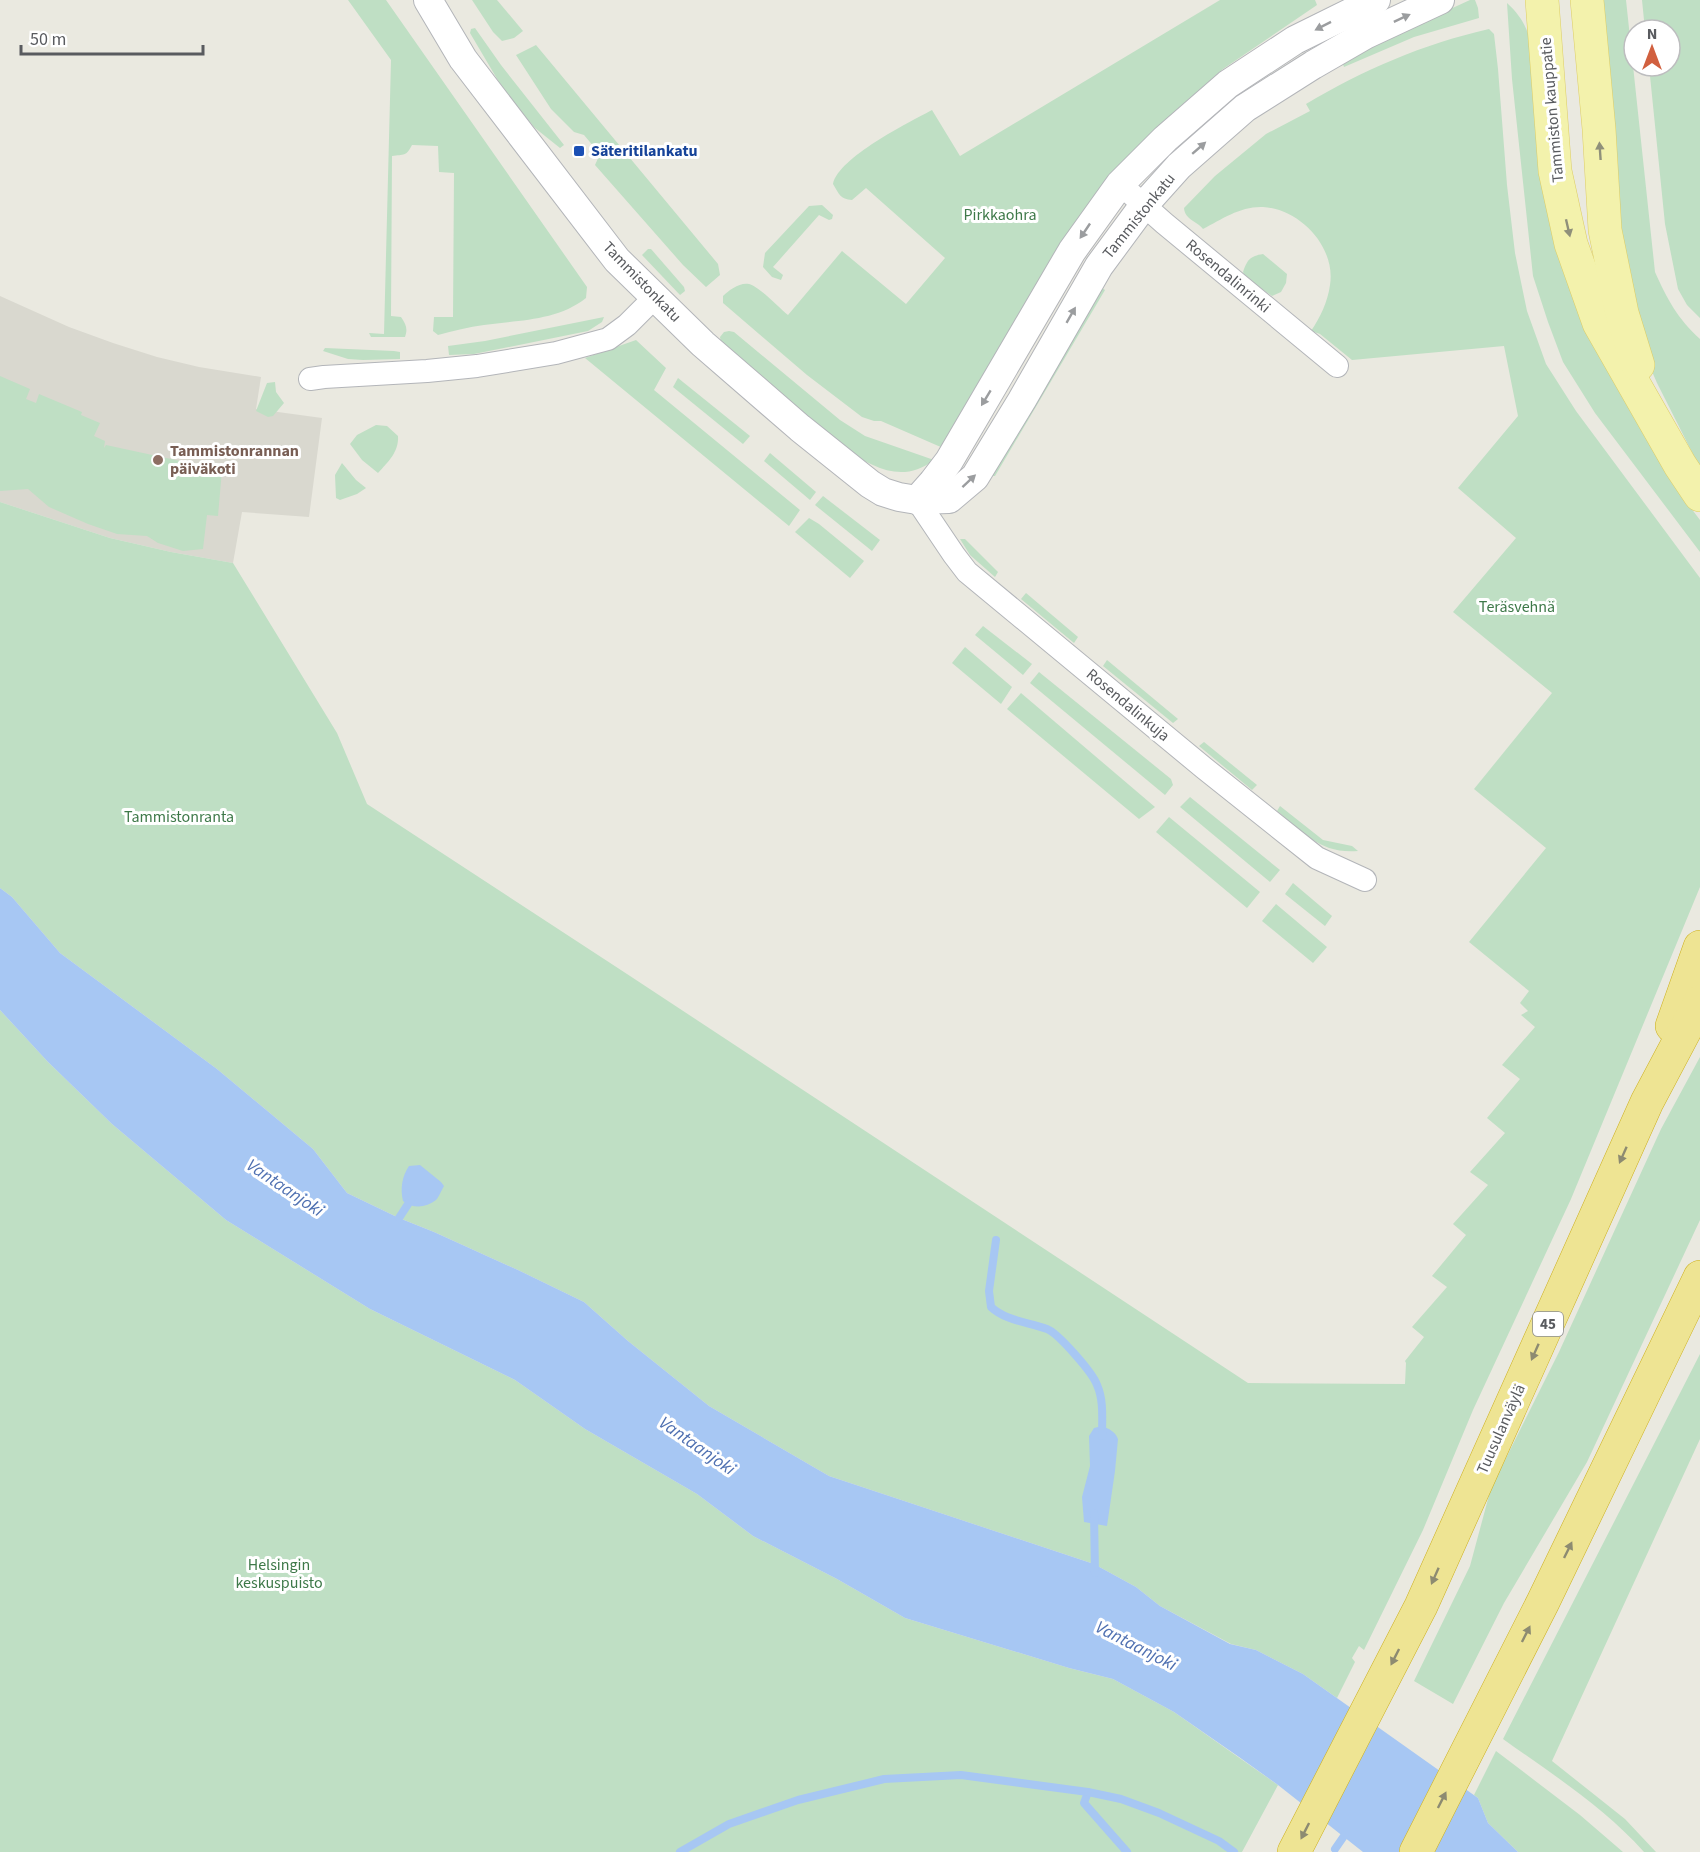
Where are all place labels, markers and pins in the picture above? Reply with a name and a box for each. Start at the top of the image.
place label: Säteritilankatu [591,140,698,162]
marker: Säteritilankatu [572,144,586,158]
place label: Tammistonrannan päiväkoti [170,440,299,480]
marker: Tammistonrannan päiväkoti [151,453,165,467]

